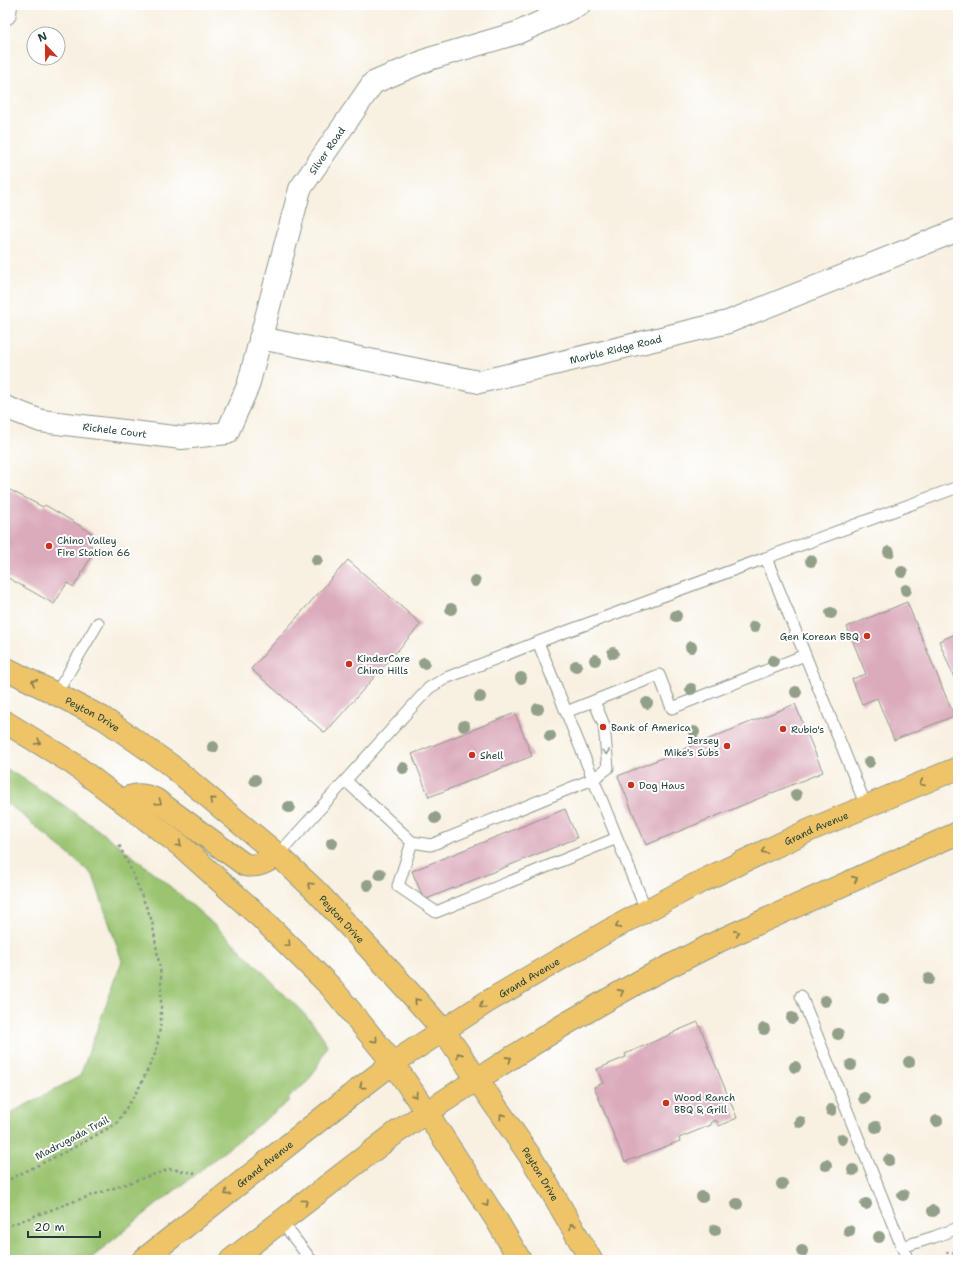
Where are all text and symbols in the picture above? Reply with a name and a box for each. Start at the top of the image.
north arrow [26,26,66,66]
text: N [36,28,50,46]
street label: Silver Road [306,123,348,177]
street label: Marble Ridge Road [568,332,664,366]
street label: Richele Court [82,420,148,440]
place label: Chino Valley Fire Station 66 [57,534,130,559]
marker: Chino Valley Fire Station 66 [44,541,54,551]
place label: Gen Korean BBQ [780,630,859,643]
marker: Gen Korean BBQ [862,631,872,641]
place label: KinderCare Chino Hills [357,652,411,677]
marker: KinderCare Chino Hills [344,659,354,669]
one-way arrow [30,680,38,687]
street label: Peyton Drive [63,693,123,735]
place label: Bank of America [611,721,692,734]
marker: Bank of America [598,722,608,732]
place label: Rubio's [791,723,824,736]
marker: Rubio's [778,724,788,734]
place label: Jersey Mike's Subs [664,734,719,759]
one-way arrow [34,738,41,745]
marker: Jersey Mike's Subs [722,741,732,751]
place label: Shell [480,749,503,762]
one-way arrow [602,749,611,755]
marker: Shell [467,750,477,760]
one-way arrow [919,778,926,786]
place label: Dog Haus [639,779,685,792]
marker: Dog Haus [626,780,636,790]
one-way arrow [155,797,162,804]
one-way arrow [209,797,216,804]
street label: Grand Avenue [782,808,851,848]
one-way arrow [175,839,182,846]
one-way arrow [761,846,768,854]
one-way arrow [851,876,858,884]
one-way arrow [307,882,315,890]
street label: Peyton Drive [317,892,368,946]
one-way arrow [615,921,622,928]
one-way arrow [732,930,740,938]
one-way arrow [283,940,290,947]
street label: Grand Avenue [496,954,562,1000]
one-way arrow [617,990,624,997]
one-way arrow [414,998,421,1006]
one-way arrow [479,1001,486,1008]
one-way arrow [371,1036,378,1043]
one-way arrow [457,1052,464,1059]
one-way arrow [505,1056,512,1063]
one-way arrow [360,1081,367,1088]
one-way arrow [410,1091,418,1098]
place label: Wood Ranch BBQ & Grill [674,1091,735,1116]
marker: Wood Ranch BBQ & Grill [661,1098,671,1108]
street label: Madrugada Trail [33,1113,111,1163]
one-way arrow [500,1114,507,1121]
street label: Grand Avenue [233,1137,296,1190]
street label: Peyton Drive [519,1144,562,1203]
one-way arrow [225,1188,232,1195]
one-way arrow [301,1200,308,1207]
one-way arrow [481,1200,489,1207]
scale bar [28,1213,100,1239]
text: 20 m [34,1219,65,1235]
one-way arrow [570,1223,577,1230]

